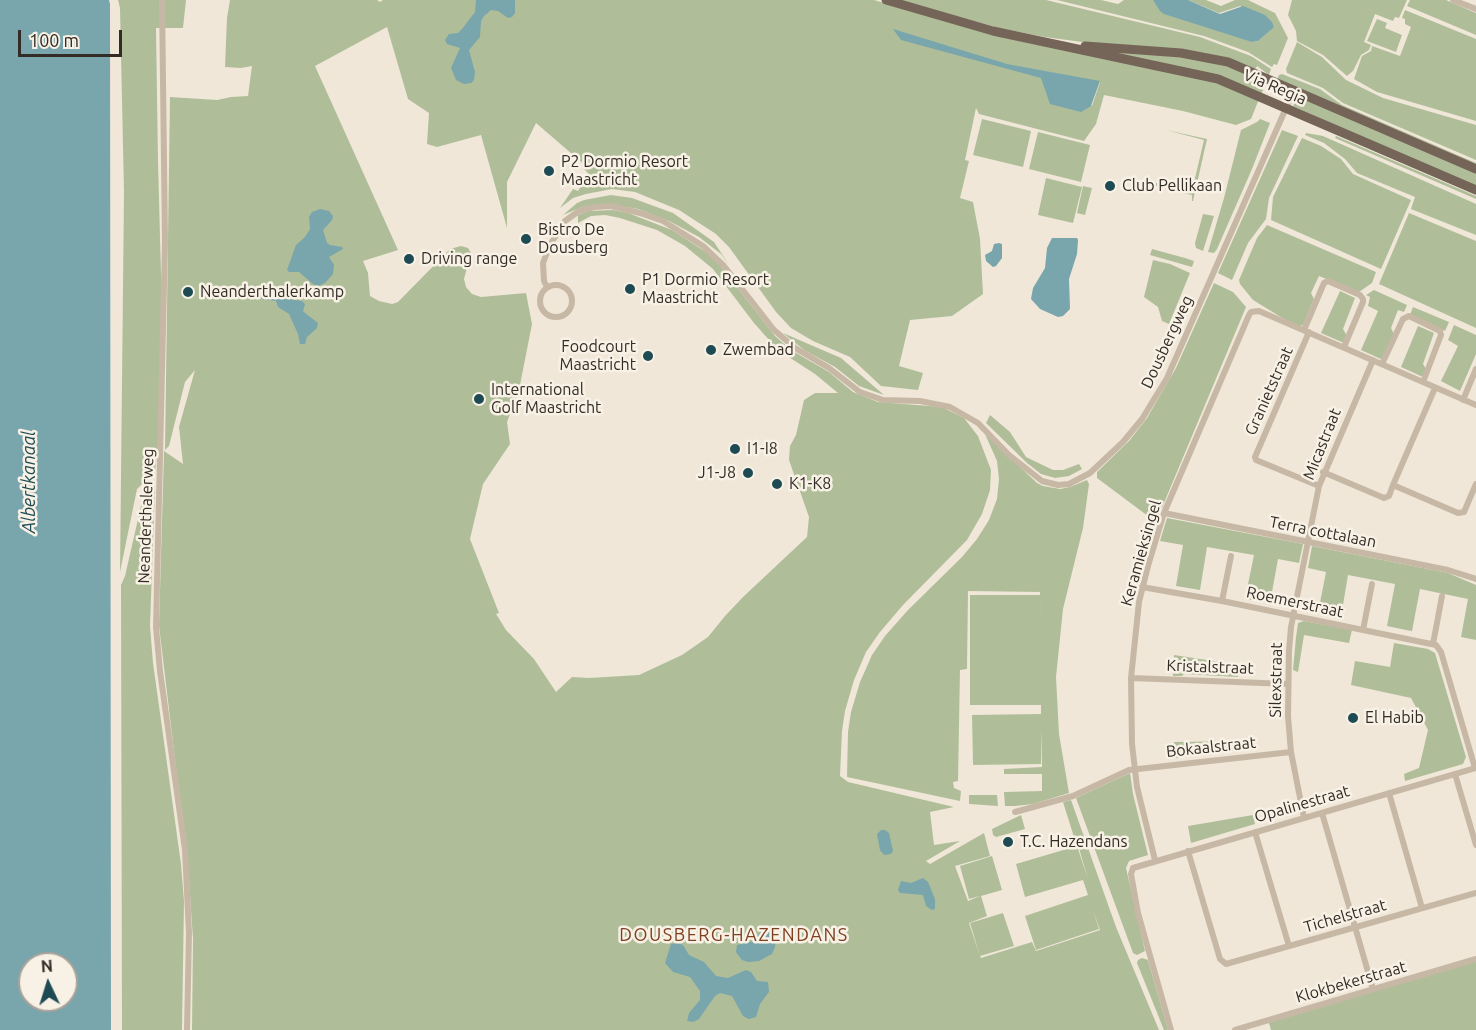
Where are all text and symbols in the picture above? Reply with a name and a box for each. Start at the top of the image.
scale bar [21,18,124,56]
text: 100 m [29,30,79,50]
street label: Via Regia [1241,65,1309,109]
place label: P2 Dormio Resort Maastricht [561,152,688,190]
marker: P2 Dormio Resort Maastricht [542,164,556,178]
place label: Club Pellikaan [1122,176,1222,196]
marker: Club Pellikaan [1103,179,1117,193]
place label: Bistro De Dousberg [538,220,608,258]
marker: Bistro De Dousberg [519,232,533,246]
place label: Driving range [421,249,517,269]
marker: Driving range [402,252,416,266]
place label: P1 Dormio Resort Maastricht [642,270,769,308]
place label: Neanderthalerkamp [200,282,344,302]
marker: P1 Dormio Resort Maastricht [623,282,637,296]
marker: Neanderthalerkamp [181,285,195,299]
street label: Dousbergweg [1137,292,1197,392]
place label: Foodcourt Maastricht [560,337,636,375]
place label: Zwembad [723,340,794,360]
marker: Zwembad [704,343,718,357]
street label: Granietstraat [1241,344,1297,438]
marker: Foodcourt Maastricht [641,349,655,363]
place label: International Golf Maastricht [491,380,601,418]
marker: International Golf Maastricht [472,392,486,406]
street label: Micastraat [1299,405,1345,483]
water label: Albertkanaal [18,431,40,533]
place label: I1-I8 [747,439,778,459]
marker: I1-I8 [728,442,742,456]
street label: Neanderthalerweg [134,448,158,584]
place label: J1-J8 [698,463,736,483]
marker: J1-J8 [741,466,755,480]
place label: K1-K8 [789,474,831,494]
marker: K1-K8 [770,477,784,491]
street label: Keramieksingel [1117,498,1165,608]
street label: Terra cottalaan [1268,512,1378,552]
street label: Roemerstraat [1245,582,1345,622]
street label: Silexstraat [1266,642,1286,718]
street label: Kristalstraat [1166,656,1254,678]
place label: El Habib [1365,708,1424,728]
marker: El Habib [1346,711,1360,725]
street label: Bokaalstraat [1165,733,1257,761]
street label: Opalinestraat [1252,781,1352,827]
place label: T.C. Hazendans [1020,832,1127,852]
marker: T.C. Hazendans [1001,835,1015,849]
street label: Tichelstraat [1302,895,1388,937]
district label: DOUSBERG-HAZENDANS [619,924,849,946]
north arrow [18,952,78,1012]
text: N [40,957,53,975]
street label: Klokbekerstraat [1293,957,1409,1007]

